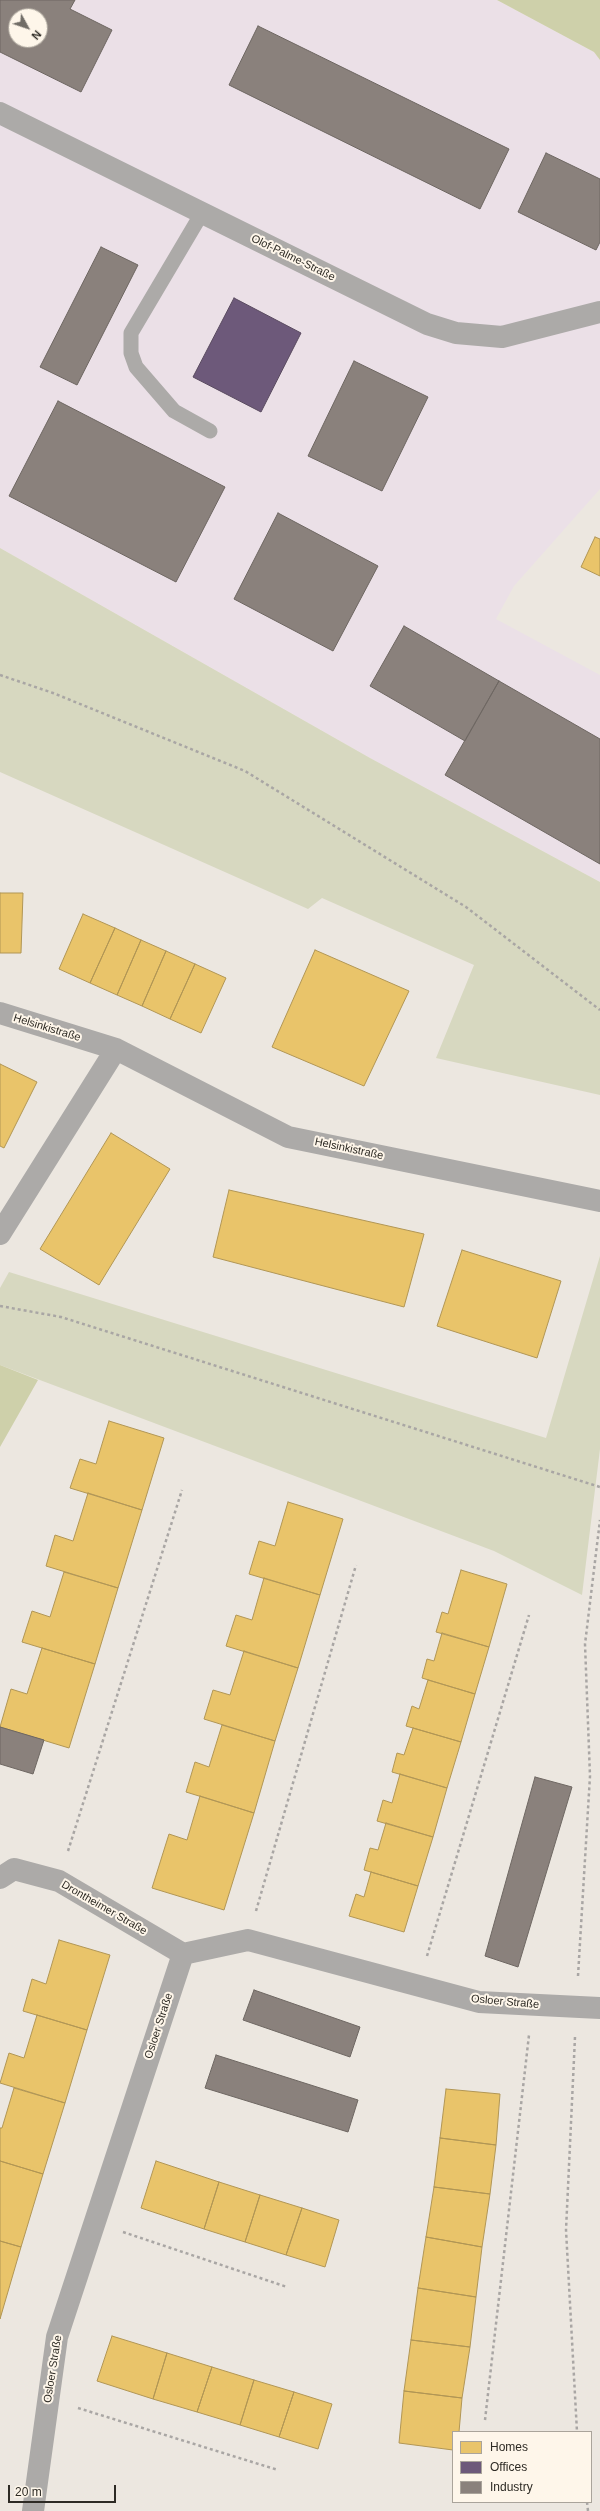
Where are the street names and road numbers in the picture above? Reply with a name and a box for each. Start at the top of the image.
street label: Olof-Palme-Straße [249,232,337,284]
street label: Helsinkistraße [12,1012,82,1044]
street label: Helsinkistraße [314,1135,384,1163]
street label: Drontheimer Straße [59,1878,149,1938]
street label: Osloer Straße [142,1991,176,2061]
street label: Osloer Straße [470,1992,540,2012]
street label: Osloer Straße [41,2334,65,2404]

